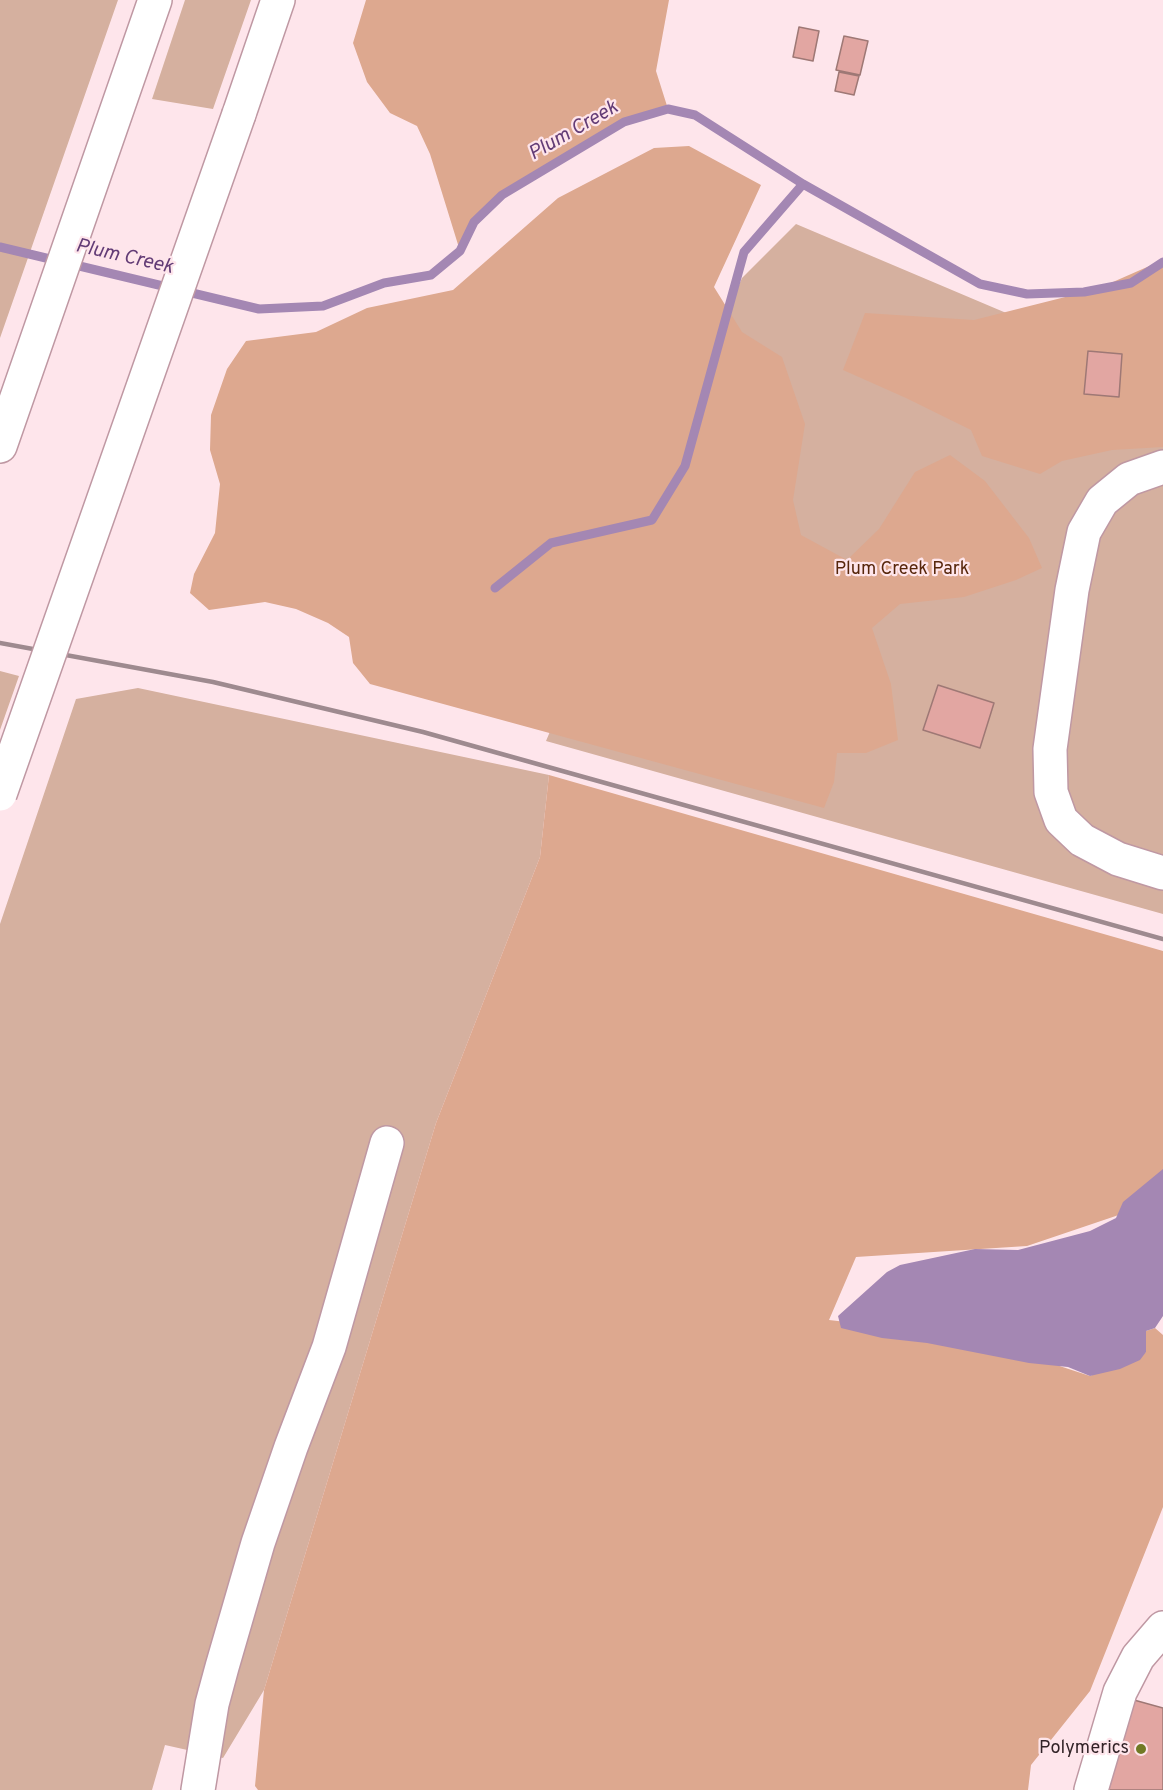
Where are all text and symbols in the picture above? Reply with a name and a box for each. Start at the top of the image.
water label: Plum Creek [525,97,623,167]
water label: Plum Creek [73,235,175,281]
park label: Plum Creek Park [835,559,969,581]
place label: Polymerics [1039,1738,1129,1760]
marker: Polymerics [1134,1742,1148,1756]

